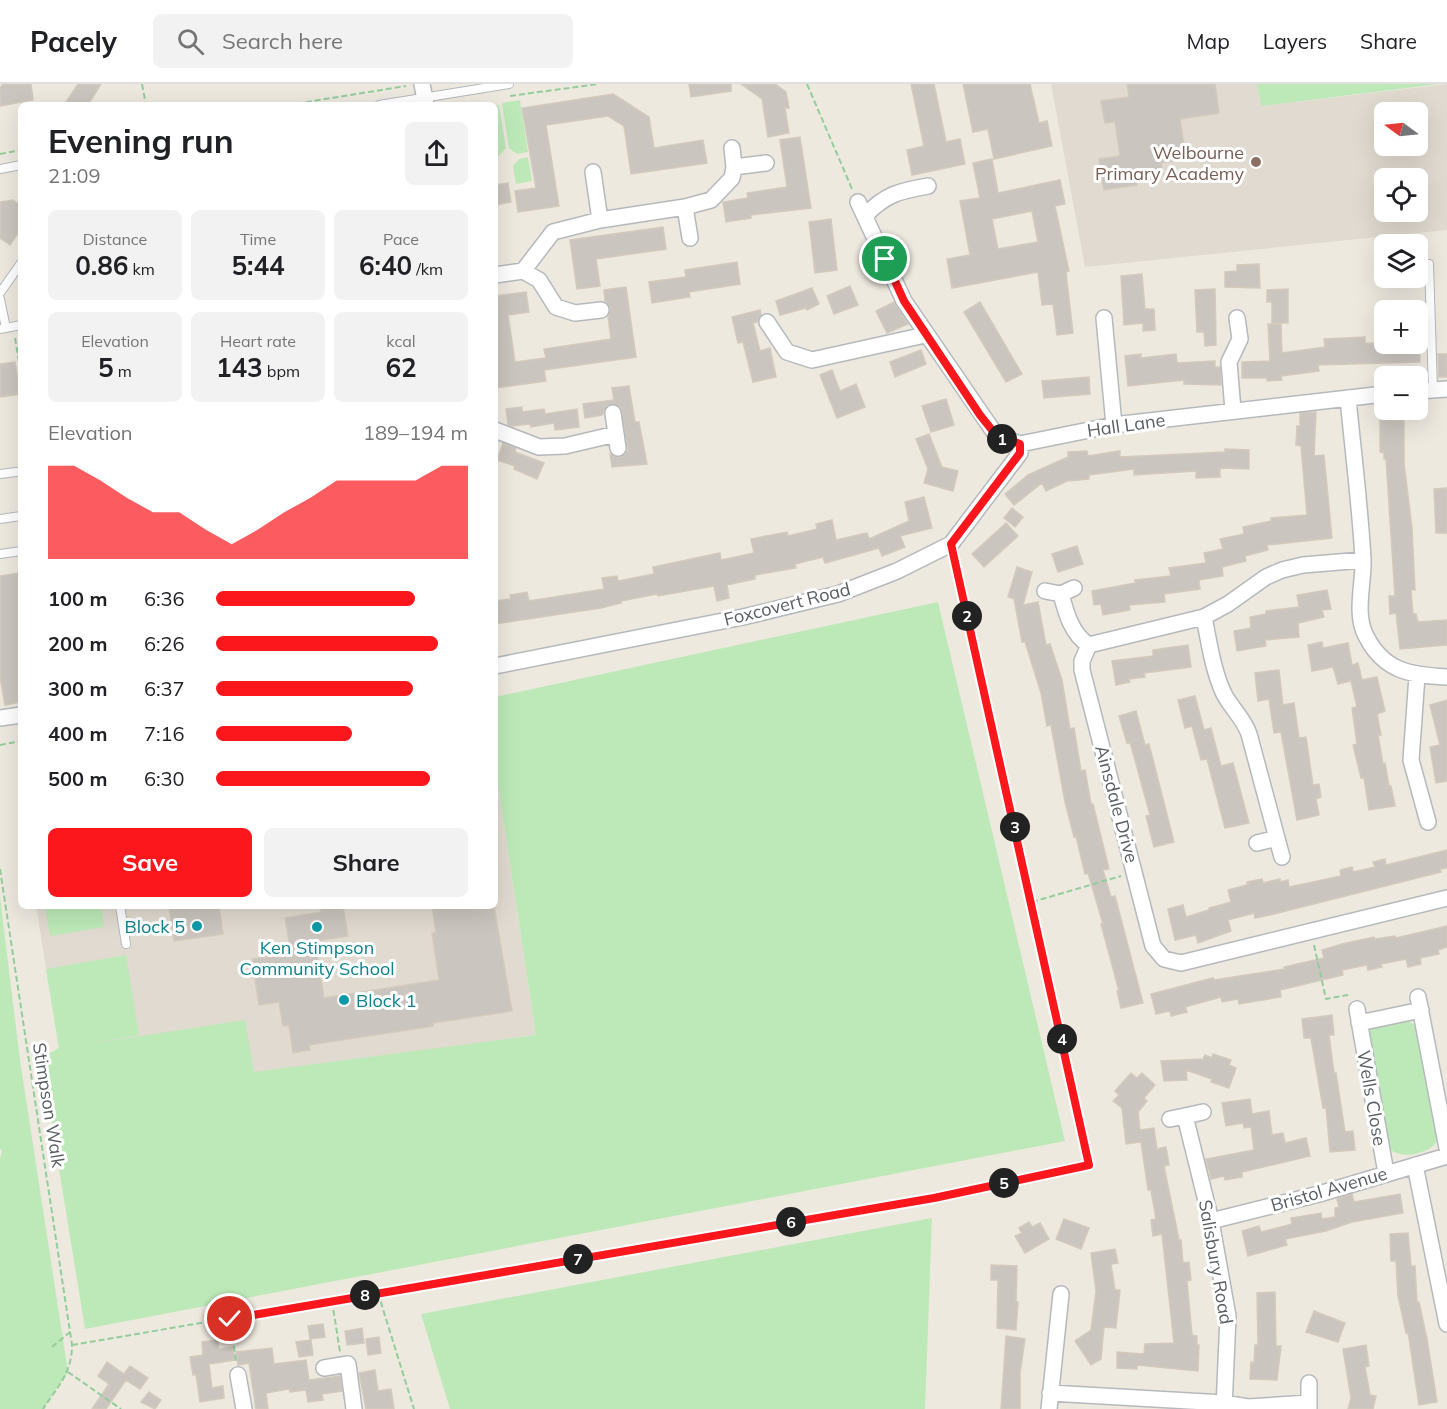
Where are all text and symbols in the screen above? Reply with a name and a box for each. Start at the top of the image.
search box [153,14,573,68]
text: Pacely [30,24,117,59]
icon: search [174,25,207,58]
text: Search here [222,27,343,55]
text: Map [1187,28,1230,54]
text: Layers [1263,28,1327,54]
text: Share [1360,28,1417,54]
north arrow [1374,102,1428,156]
map controls [1374,102,1428,420]
text: Evening run [48,120,234,161]
button: share [405,122,468,185]
place label: Welbourne Primary Academy [1095,141,1244,185]
marker: Welbourne Primary Academy [1249,155,1263,169]
text: 21:09 [48,163,101,188]
button: locate [1374,168,1428,222]
text: Distance [83,229,147,249]
text: Time [240,229,276,249]
text: Pace [383,229,419,249]
pin [859,233,910,284]
button: layers [1374,234,1428,288]
icon: arrive [868,242,901,275]
text: 0.86 [75,249,128,282]
text: 5:44 [231,249,285,282]
text: 6:40 [359,249,412,282]
text: km [128,259,155,279]
text: /km [412,259,443,279]
button: + [1374,300,1428,354]
text: Elevation [81,331,149,351]
text: Heart rate [220,331,296,351]
text: kcal [386,331,416,351]
text: 5 [98,351,114,384]
text: 143 [216,351,263,384]
text: 62 [385,351,417,384]
text: m [114,361,132,381]
text: bpm [263,361,300,381]
button: − [1374,366,1428,420]
street label: Hall Lane [1085,408,1167,442]
text: Elevation [48,420,133,445]
text: 189–194 m [363,420,468,445]
pin: 1 [987,424,1017,454]
text: 1 [997,429,1007,449]
street label: Foxcovert Road [721,577,853,631]
text: 100 m [48,586,107,611]
text: 6:36 [144,586,185,611]
pin: 2 [952,601,982,631]
text: 2 [962,606,972,626]
text: 200 m [48,631,107,656]
text: 6:26 [144,631,185,656]
text: 300 m [48,676,107,701]
text: 6:37 [144,676,185,701]
text: 400 m [48,721,107,746]
text: 7:16 [144,721,185,746]
street label: Ainsdale Drive [1090,743,1144,865]
text: 500 m [48,766,107,791]
text: 6:30 [144,766,185,791]
pin: 3 [1000,812,1030,842]
text: 3 [1010,817,1020,837]
button: Save [48,828,252,897]
button: Share [264,828,468,897]
place label: Block 5 [125,915,185,938]
marker: Block 5 [190,919,204,933]
marker: Ken Stimpson Community School [310,920,324,934]
place label: Ken Stimpson Community School [240,936,394,980]
place label: Block 1 [356,989,416,1012]
marker: Block 1 [337,993,351,1007]
pin: 4 [1047,1024,1077,1054]
text: 4 [1057,1029,1067,1049]
street label: Stimpson Walk [28,1041,70,1170]
street label: Wells Close [1352,1048,1392,1148]
street label: Bristol Avenue [1268,1161,1390,1217]
pin: 5 [989,1168,1019,1198]
text: 5 [999,1173,1009,1193]
street label: Salisbury Road [1194,1198,1238,1326]
pin: 6 [776,1207,806,1237]
text: 6 [786,1212,796,1232]
pin: 7 [563,1244,593,1274]
text: 7 [573,1249,583,1269]
pin: 8 [350,1280,380,1310]
text: 8 [360,1285,370,1305]
pin [204,1293,255,1344]
icon: check [213,1302,246,1335]

